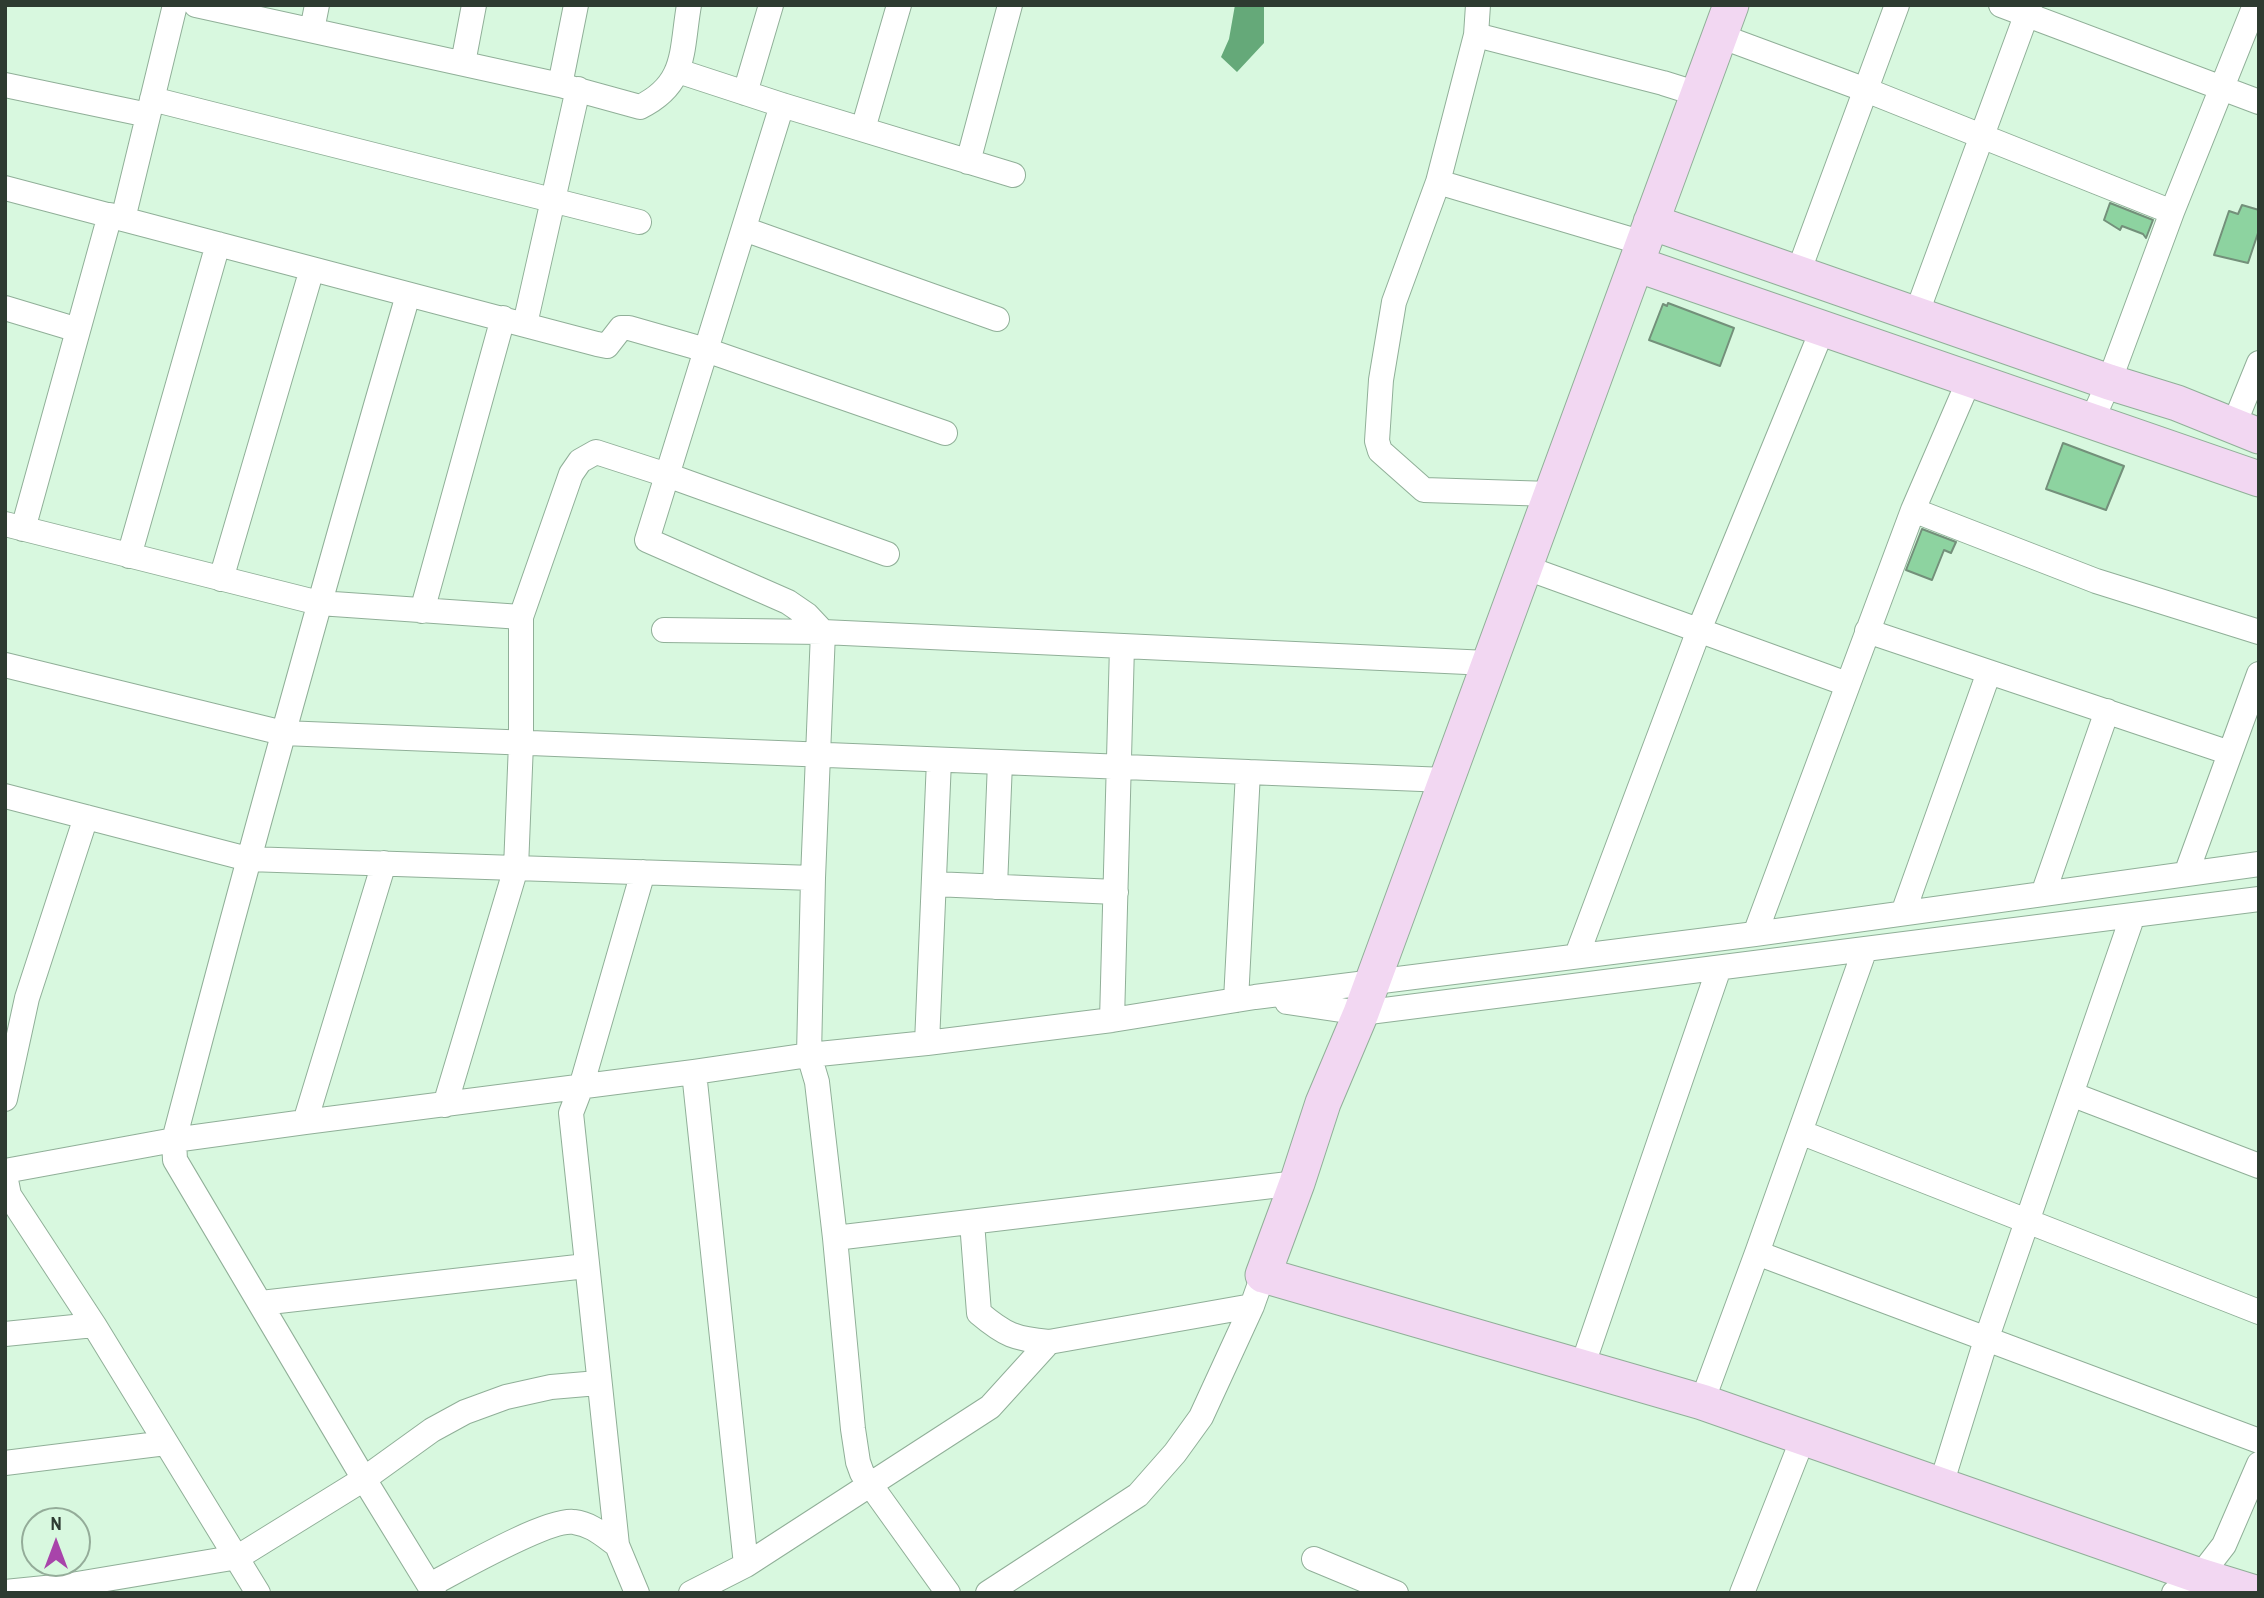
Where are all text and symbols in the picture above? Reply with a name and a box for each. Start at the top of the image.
north arrow [21,1507,91,1577]
text: N [50,1510,62,1536]

